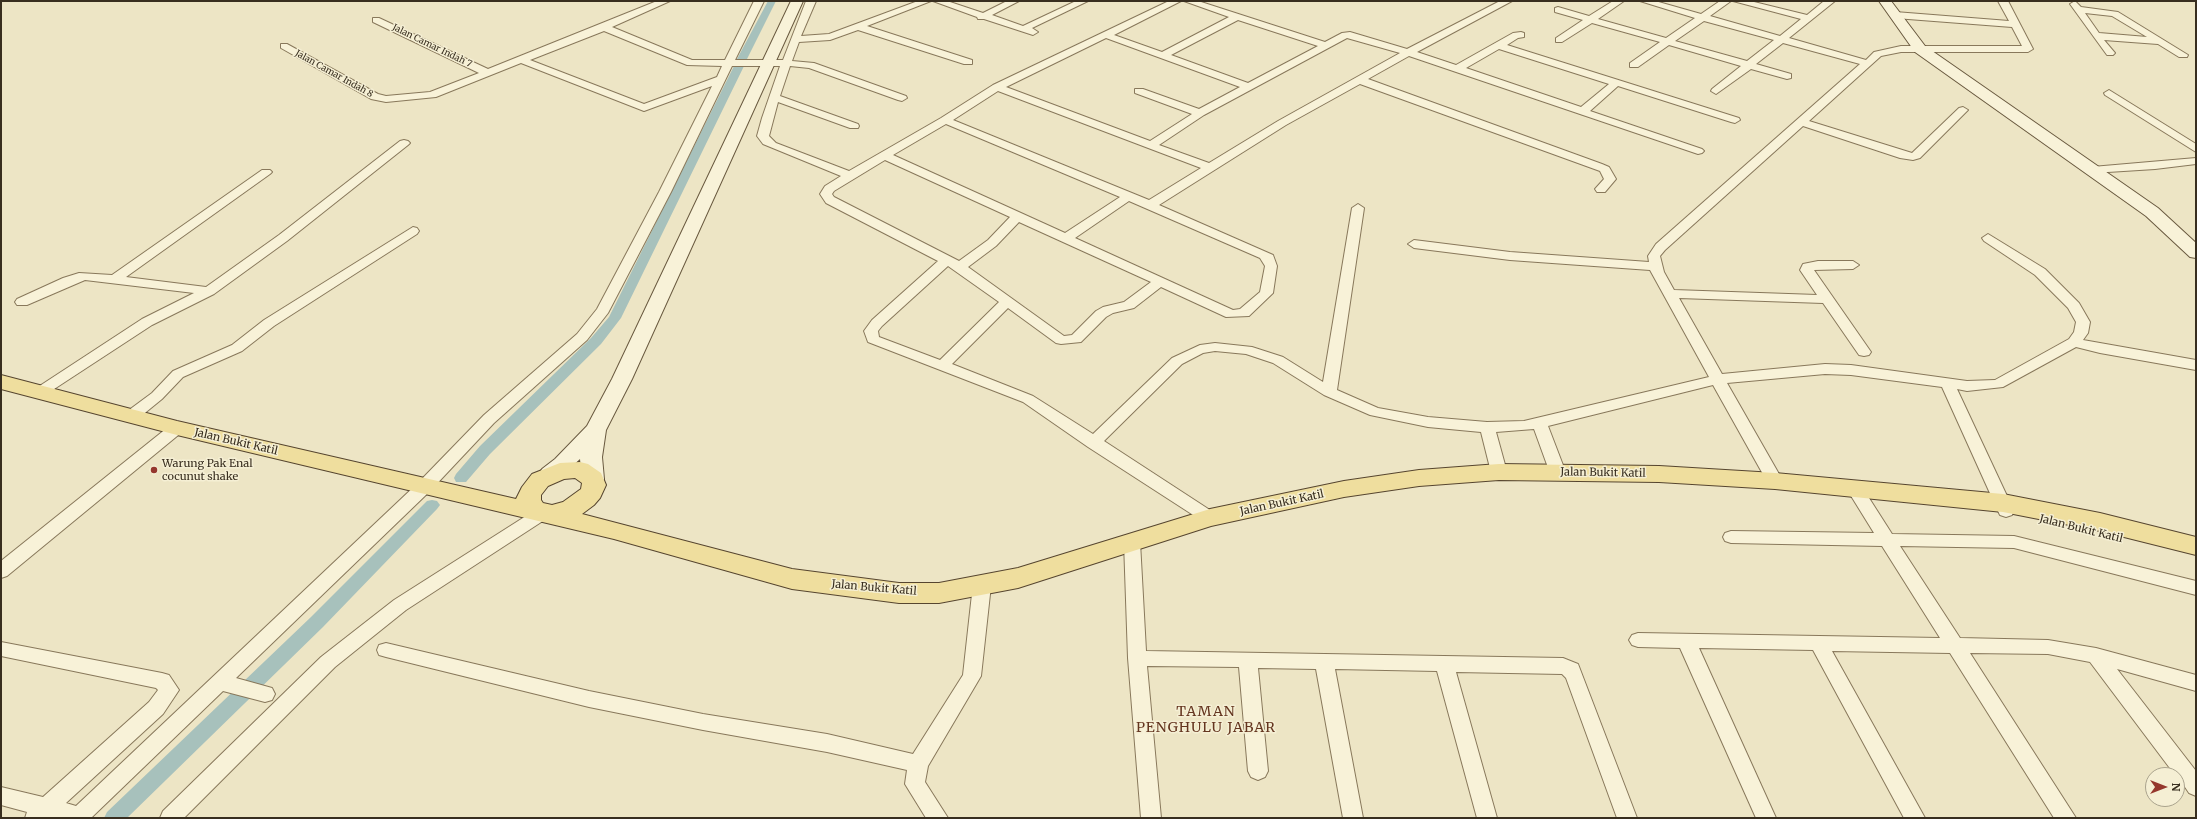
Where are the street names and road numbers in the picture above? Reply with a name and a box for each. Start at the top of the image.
street label: Jalan Camar Indah 7 [391,22,473,70]
street label: Jalan Camar Indah 8 [293,48,375,100]
street label: Jalan Bukit Katil [193,426,279,458]
street label: Jalan Bukit Katil [1560,466,1646,480]
street label: Jalan Bukit Katil [1239,488,1325,518]
street label: Jalan Bukit Katil [2038,512,2124,546]
street label: Jalan Bukit Katil [831,578,917,598]

